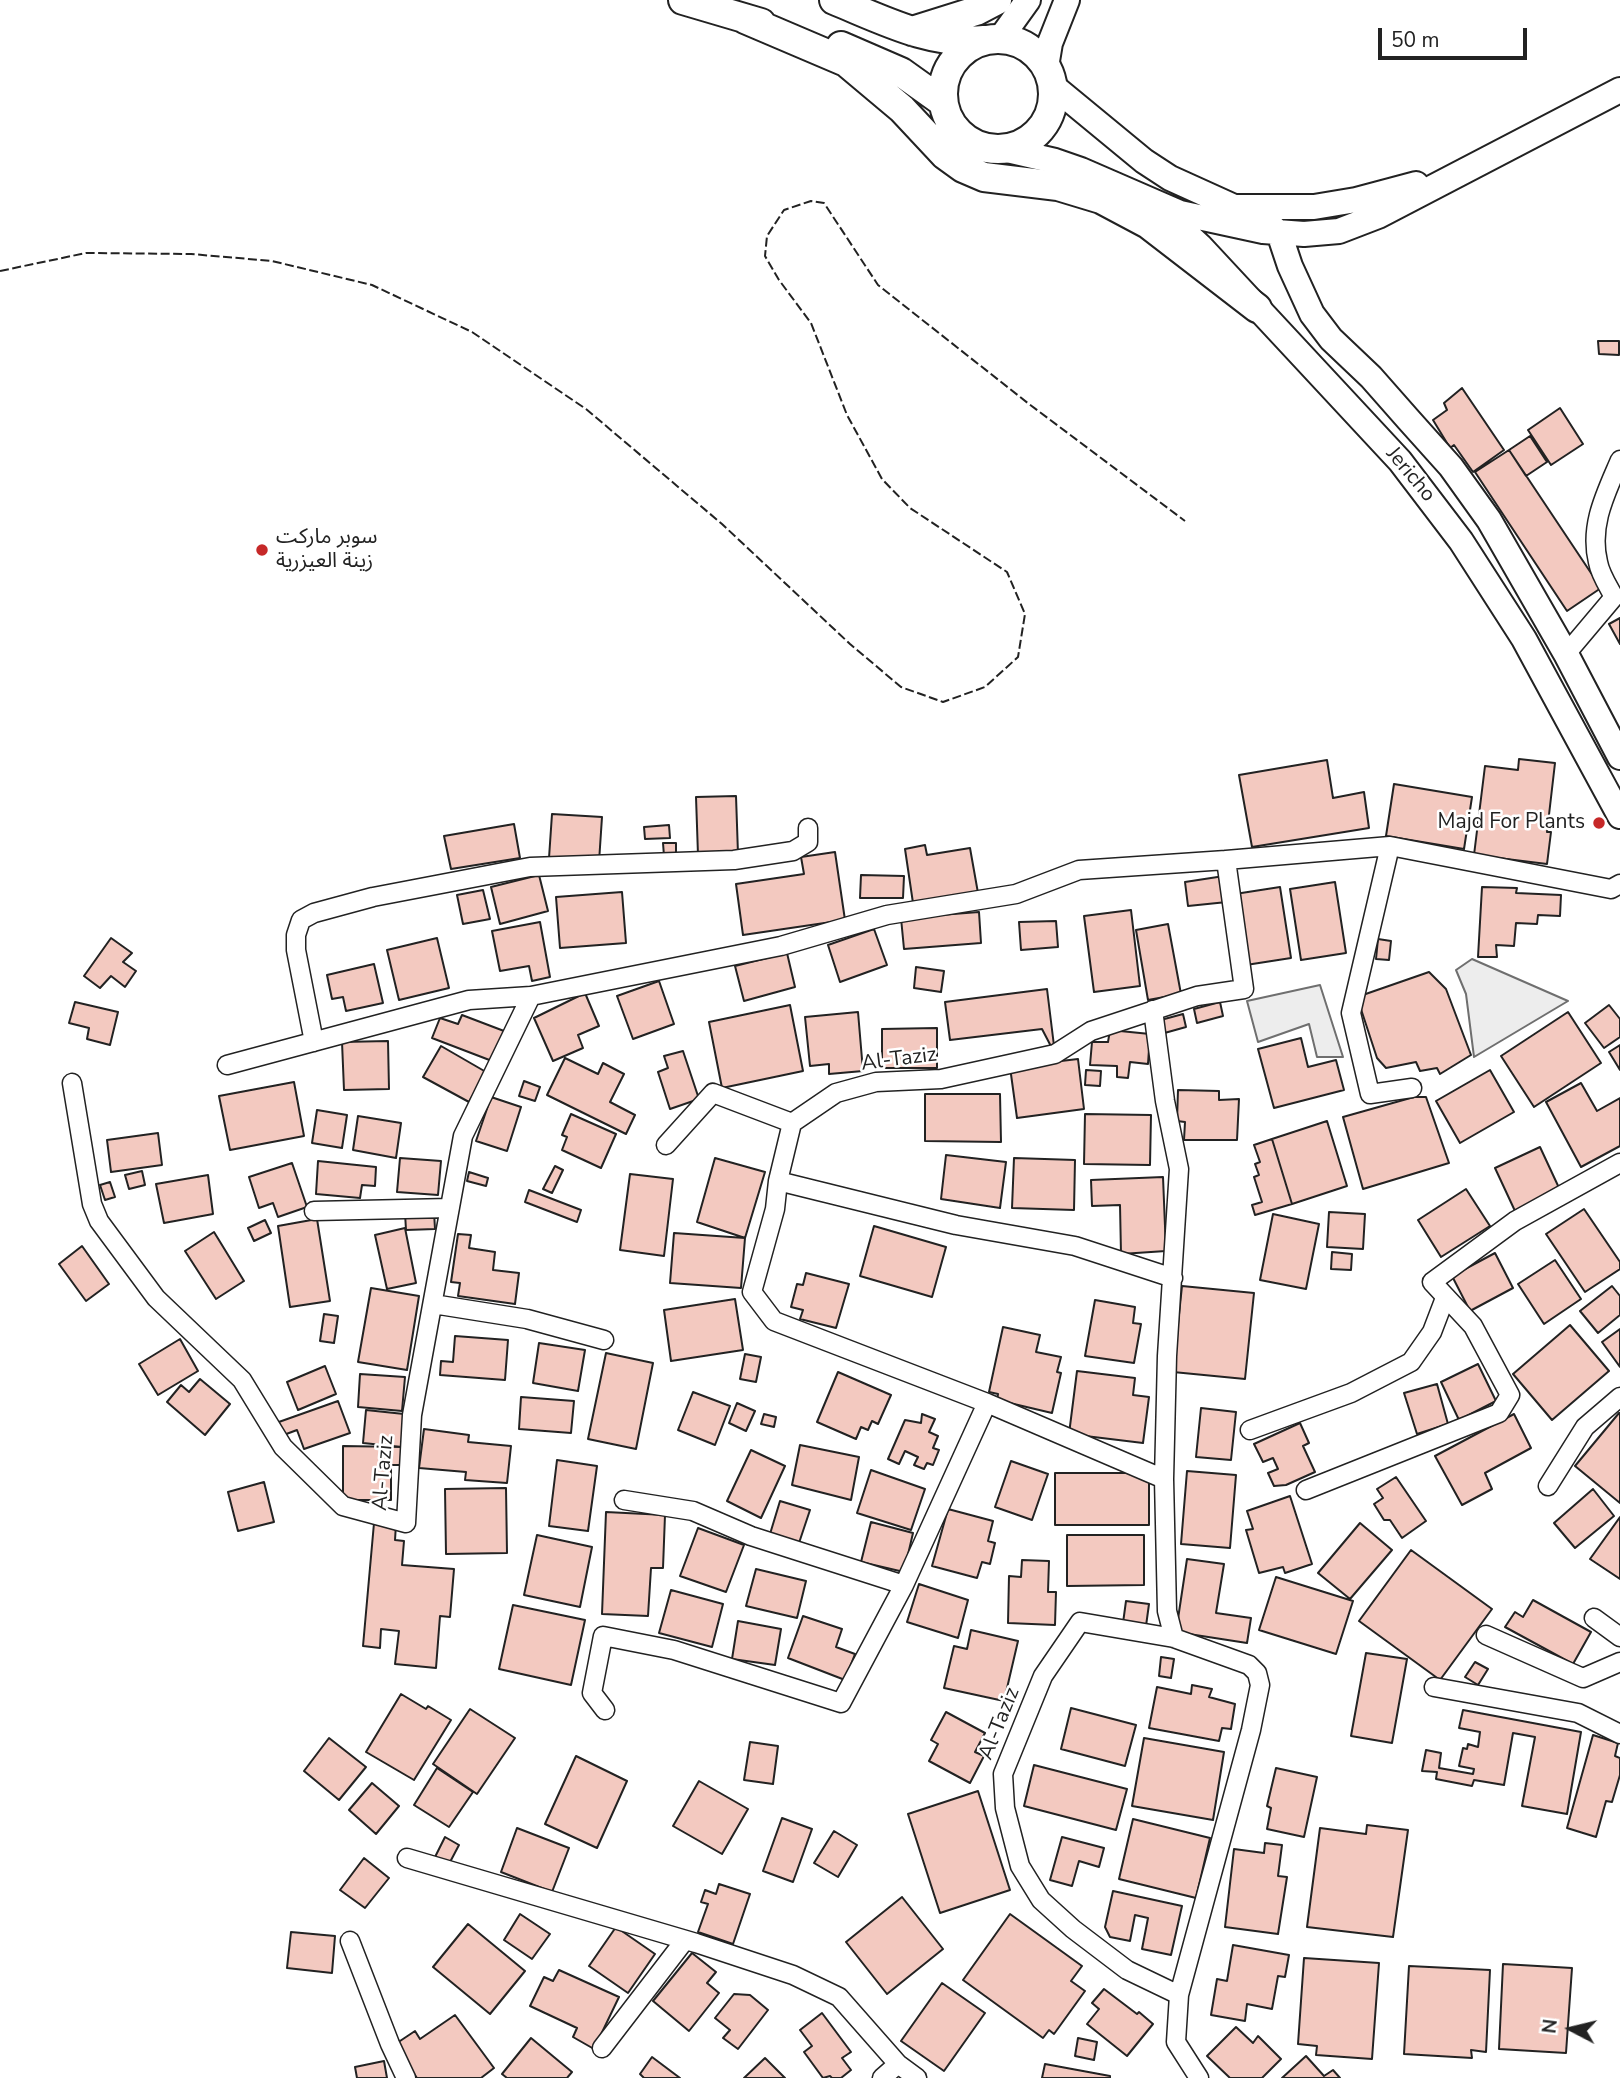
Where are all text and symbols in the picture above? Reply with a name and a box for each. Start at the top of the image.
scale bar [1382,14,1531,58]
text: 50 m [1391,26,1440,54]
street label: Jericho [1380,443,1440,507]
place label: سوبر ماركت زينة العيزرية [276,525,377,575]
marker: سوبر ماركت زينة العيزرية [254,542,270,558]
place label: Majd For Plants [1438,810,1585,836]
marker: Majd For Plants [1591,815,1607,831]
street label: Al-Taziz [860,1043,938,1077]
street label: Al-Taziz [368,1434,400,1512]
street label: Al-Taziz [974,1684,1026,1764]
north arrow [1536,1994,1606,2064]
text: N [1536,2018,1564,2035]

